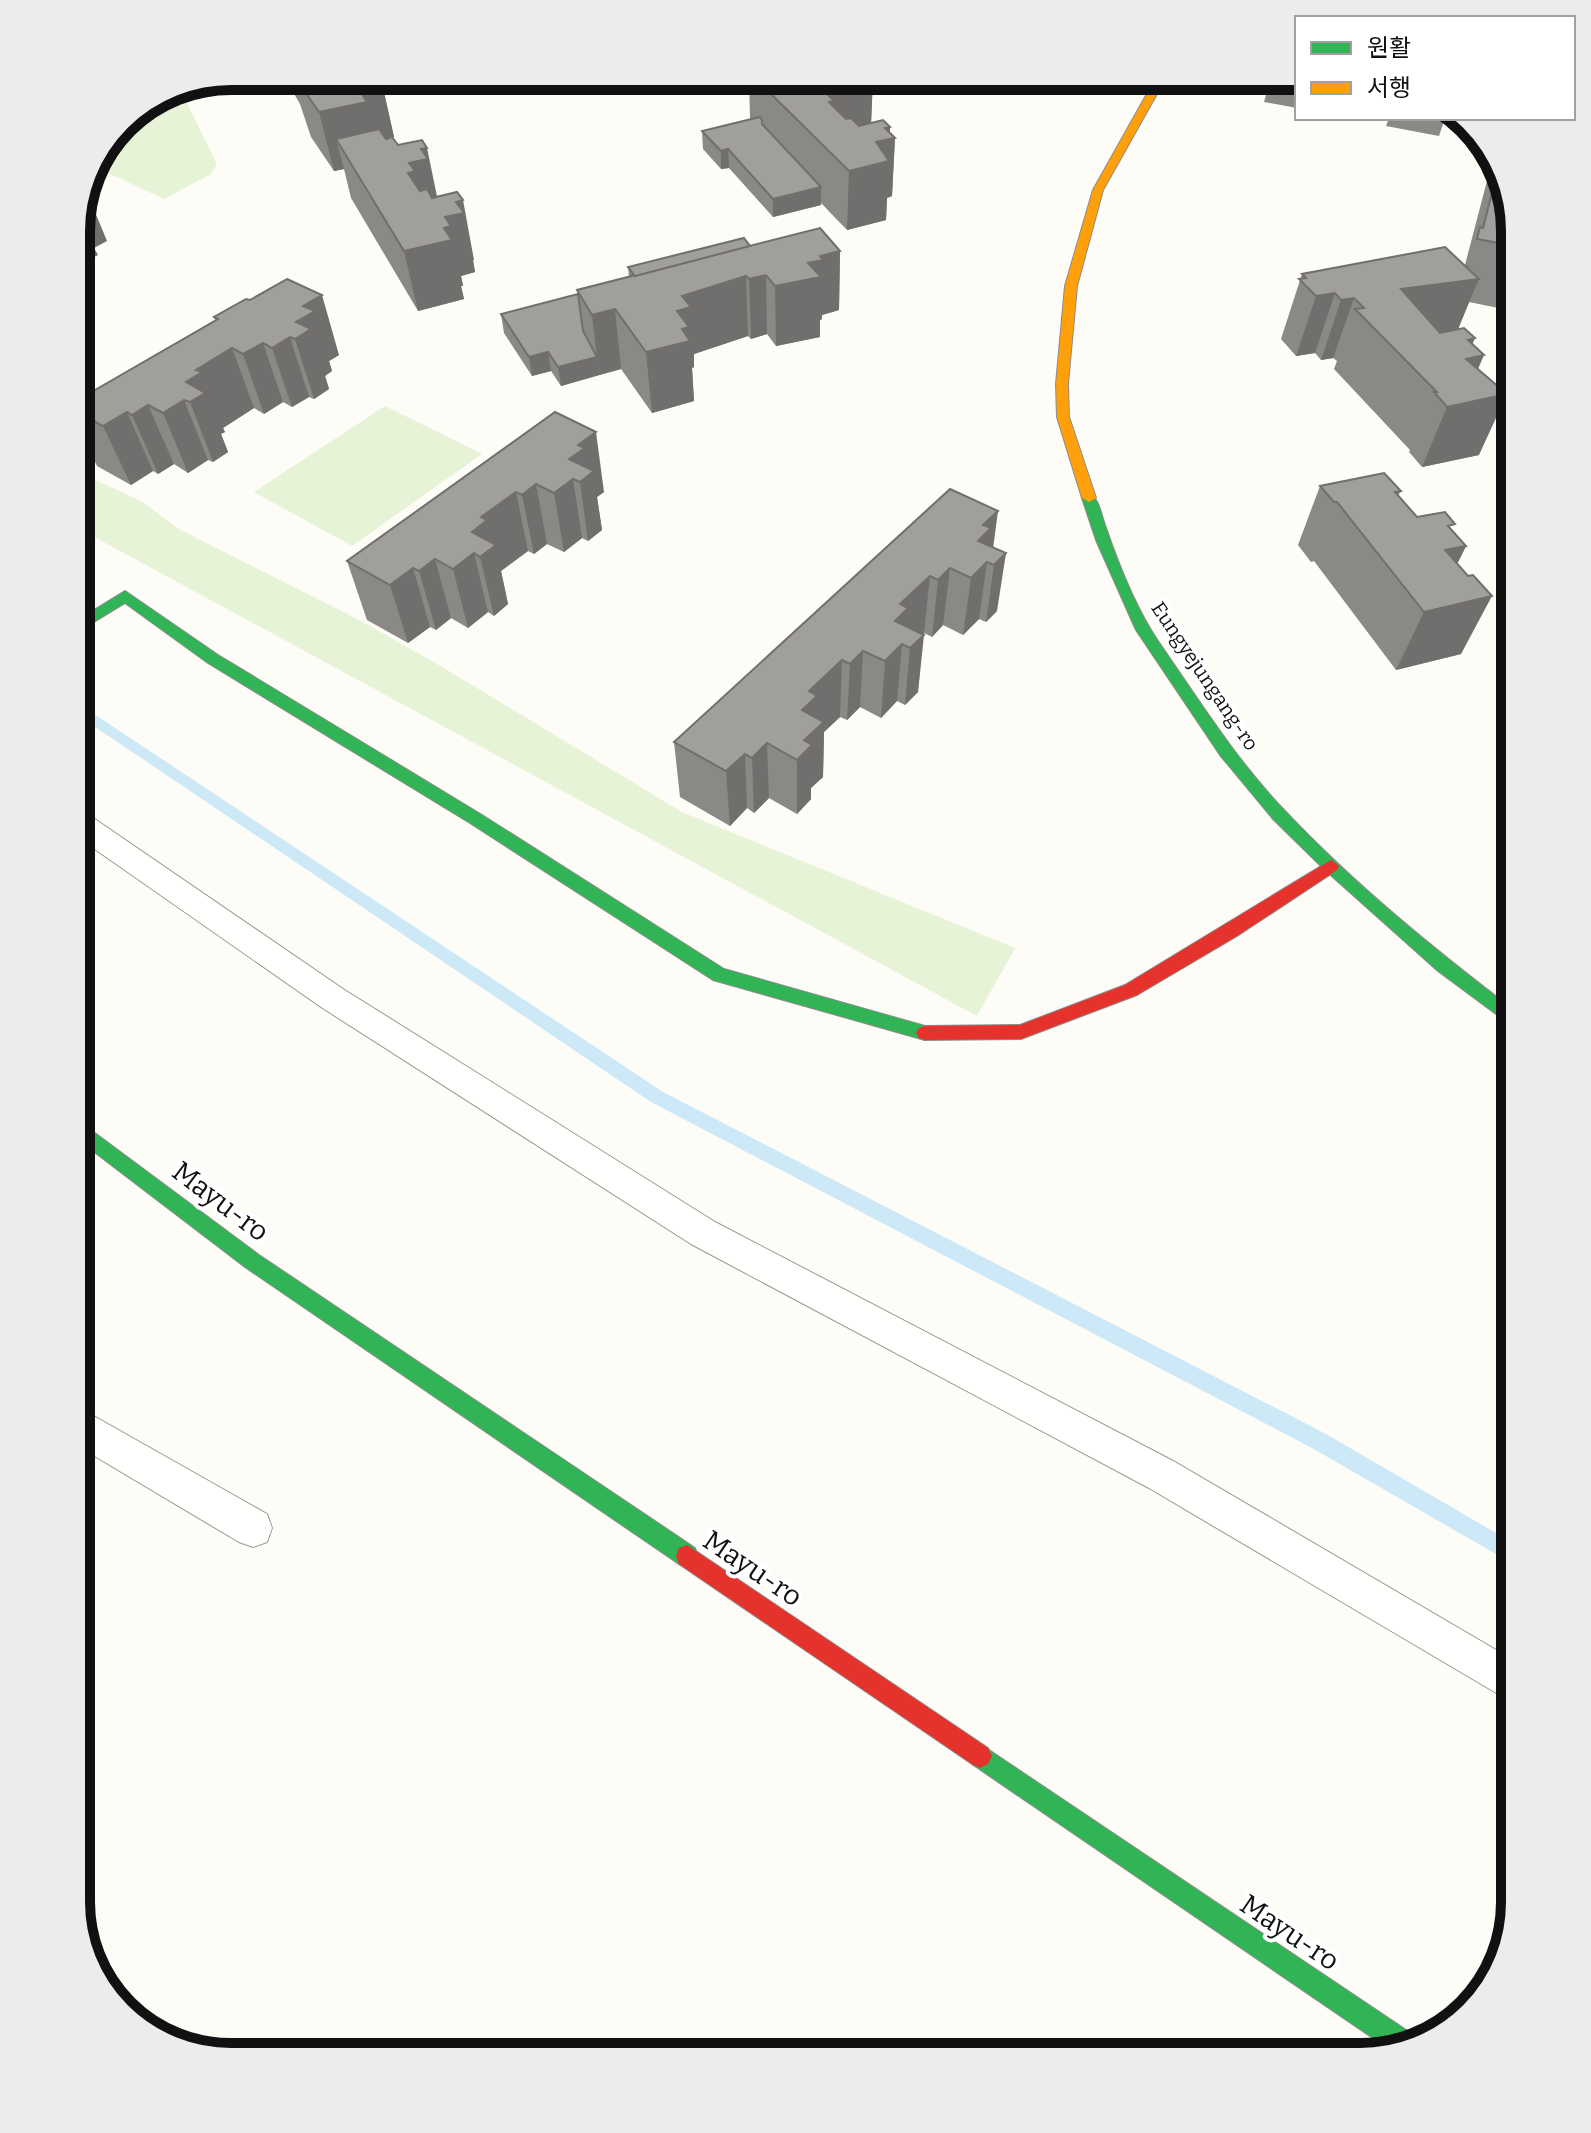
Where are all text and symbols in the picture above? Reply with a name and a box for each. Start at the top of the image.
legend [1295,16,1575,120]
text: 원활 [1367,34,1411,62]
text: 서행 [1367,74,1411,102]
street label: Eungyejungang-ro [1146,597,1264,755]
street label: Mayu-ro [166,1155,275,1248]
street label: Mayu-ro [697,1523,808,1613]
street label: Mayu-ro [1234,1887,1345,1977]

